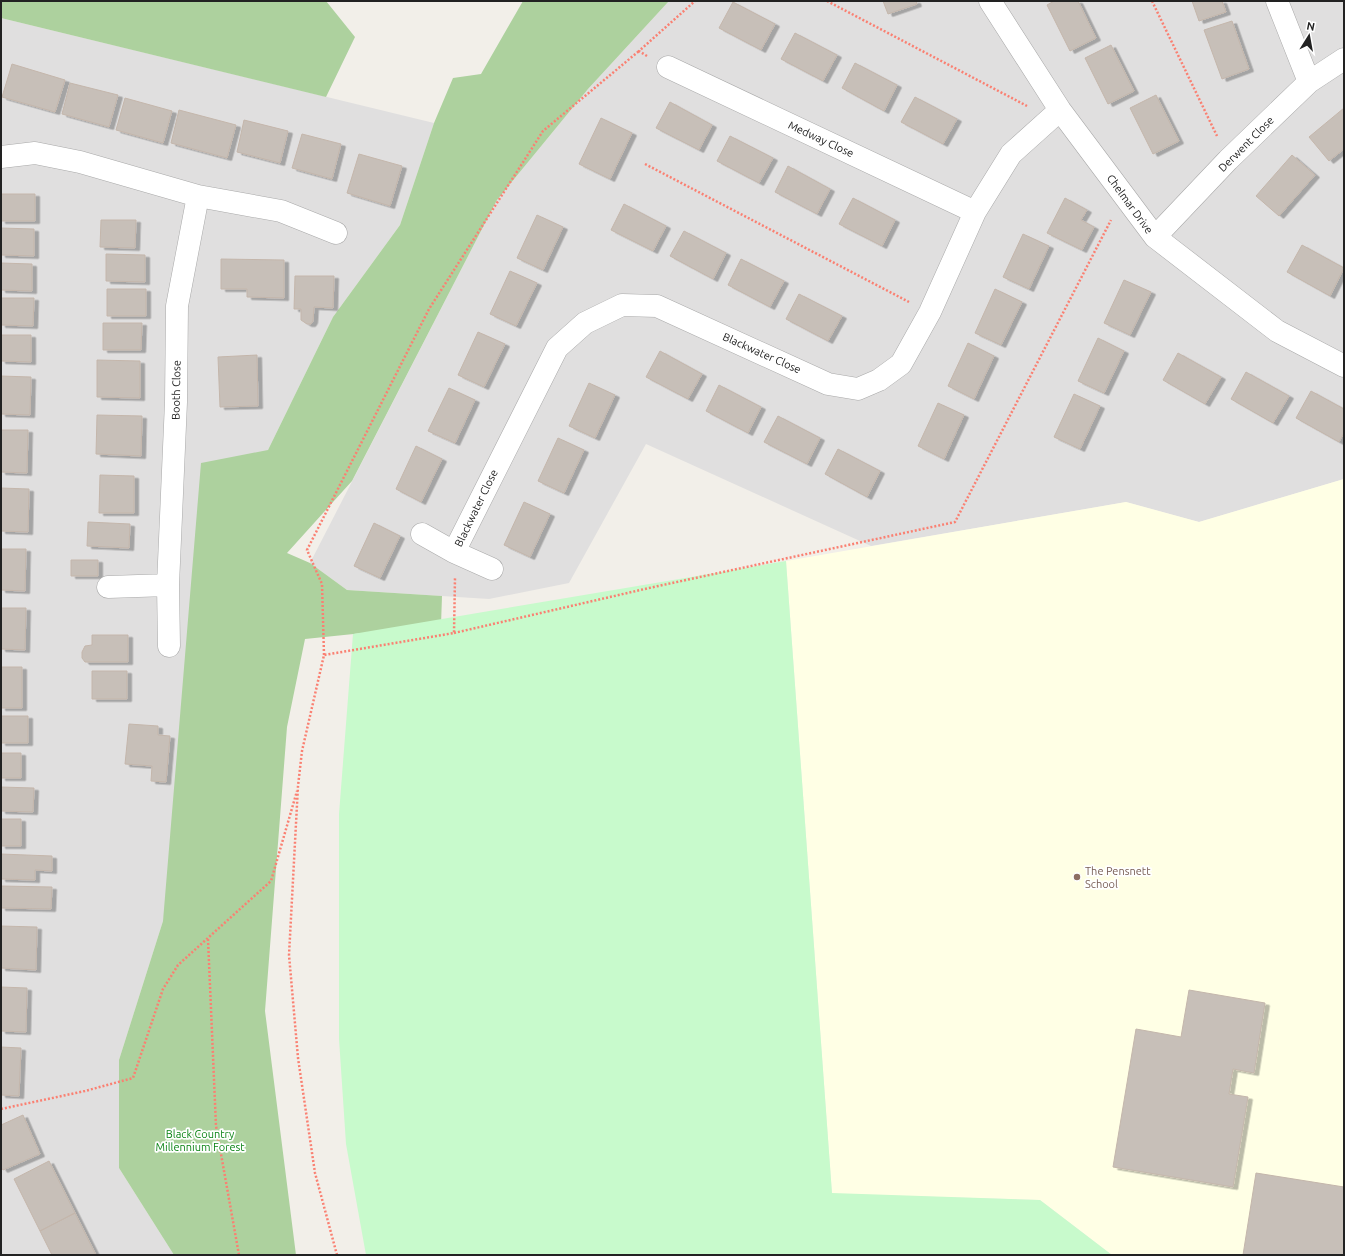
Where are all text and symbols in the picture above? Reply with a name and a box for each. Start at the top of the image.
north arrow [1289,16,1329,56]
text: N [1306,20,1316,33]
street label: Derwent Close [1216,114,1276,174]
street label: Medway Close [786,119,856,159]
street label: Chelmar Drive [1105,172,1155,236]
street label: Blackwater Close [721,330,803,376]
street label: Booth Close [169,360,183,420]
street label: Blackwater Close [452,467,500,549]
place label: The Pensnett School [1085,865,1151,890]
marker: The Pensnett School [1072,872,1082,882]
park label: Black Country Millennium Forest [155,1128,245,1153]

